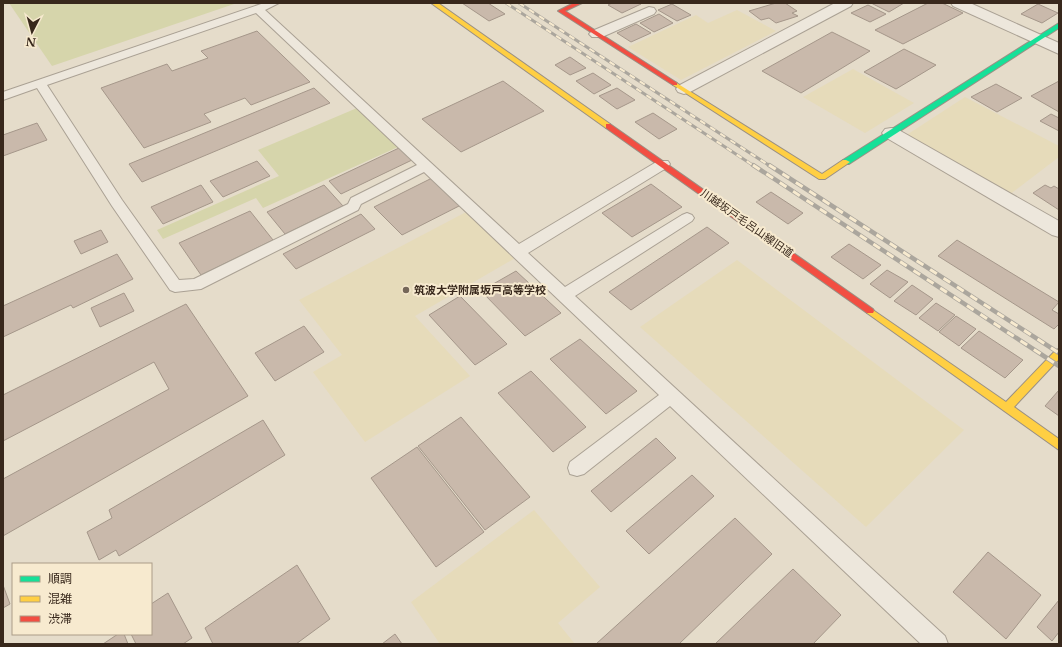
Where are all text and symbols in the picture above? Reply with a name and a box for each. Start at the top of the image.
north arrow [12,12,52,52]
text: N [24,34,37,49]
street label: 川越坂戸毛呂山線旧道 [698,186,796,260]
place label: 筑波大学附属坂戸高等学校 [414,283,546,297]
marker: 筑波大学附属坂戸高等学校 [401,285,411,295]
legend [12,563,152,635]
text: 順調 [48,571,72,586]
text: 混雑 [48,591,72,606]
text: 渋滞 [48,611,72,626]

